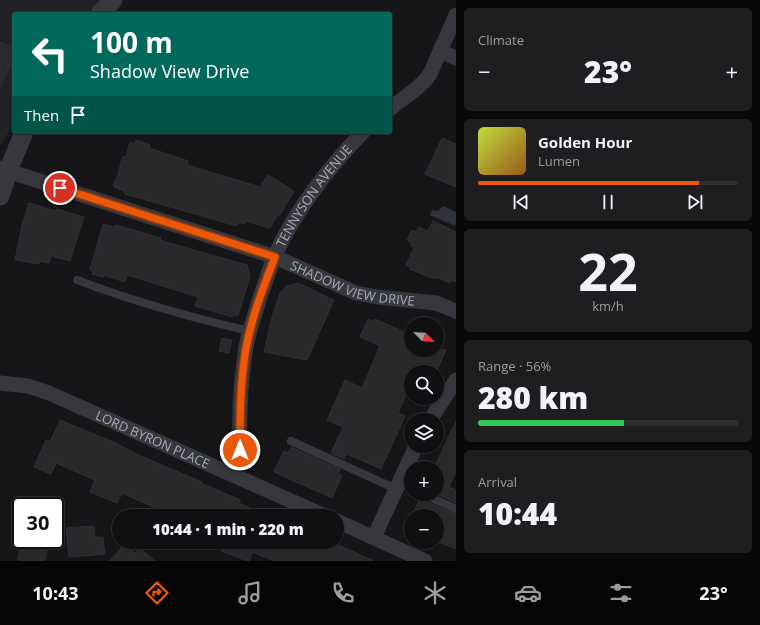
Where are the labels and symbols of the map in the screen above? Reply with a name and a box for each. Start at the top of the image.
street label: TENNYSON AVENUE [271,141,356,250]
pin [43,171,77,205]
street label: SHADOW VIEW DRIVE [288,256,416,310]
north arrow [404,317,444,357]
street label: LORD BYRON PLACE [93,406,213,473]
position arrow [219,429,261,471]
speed limit sign: 30 [12,497,64,549]

